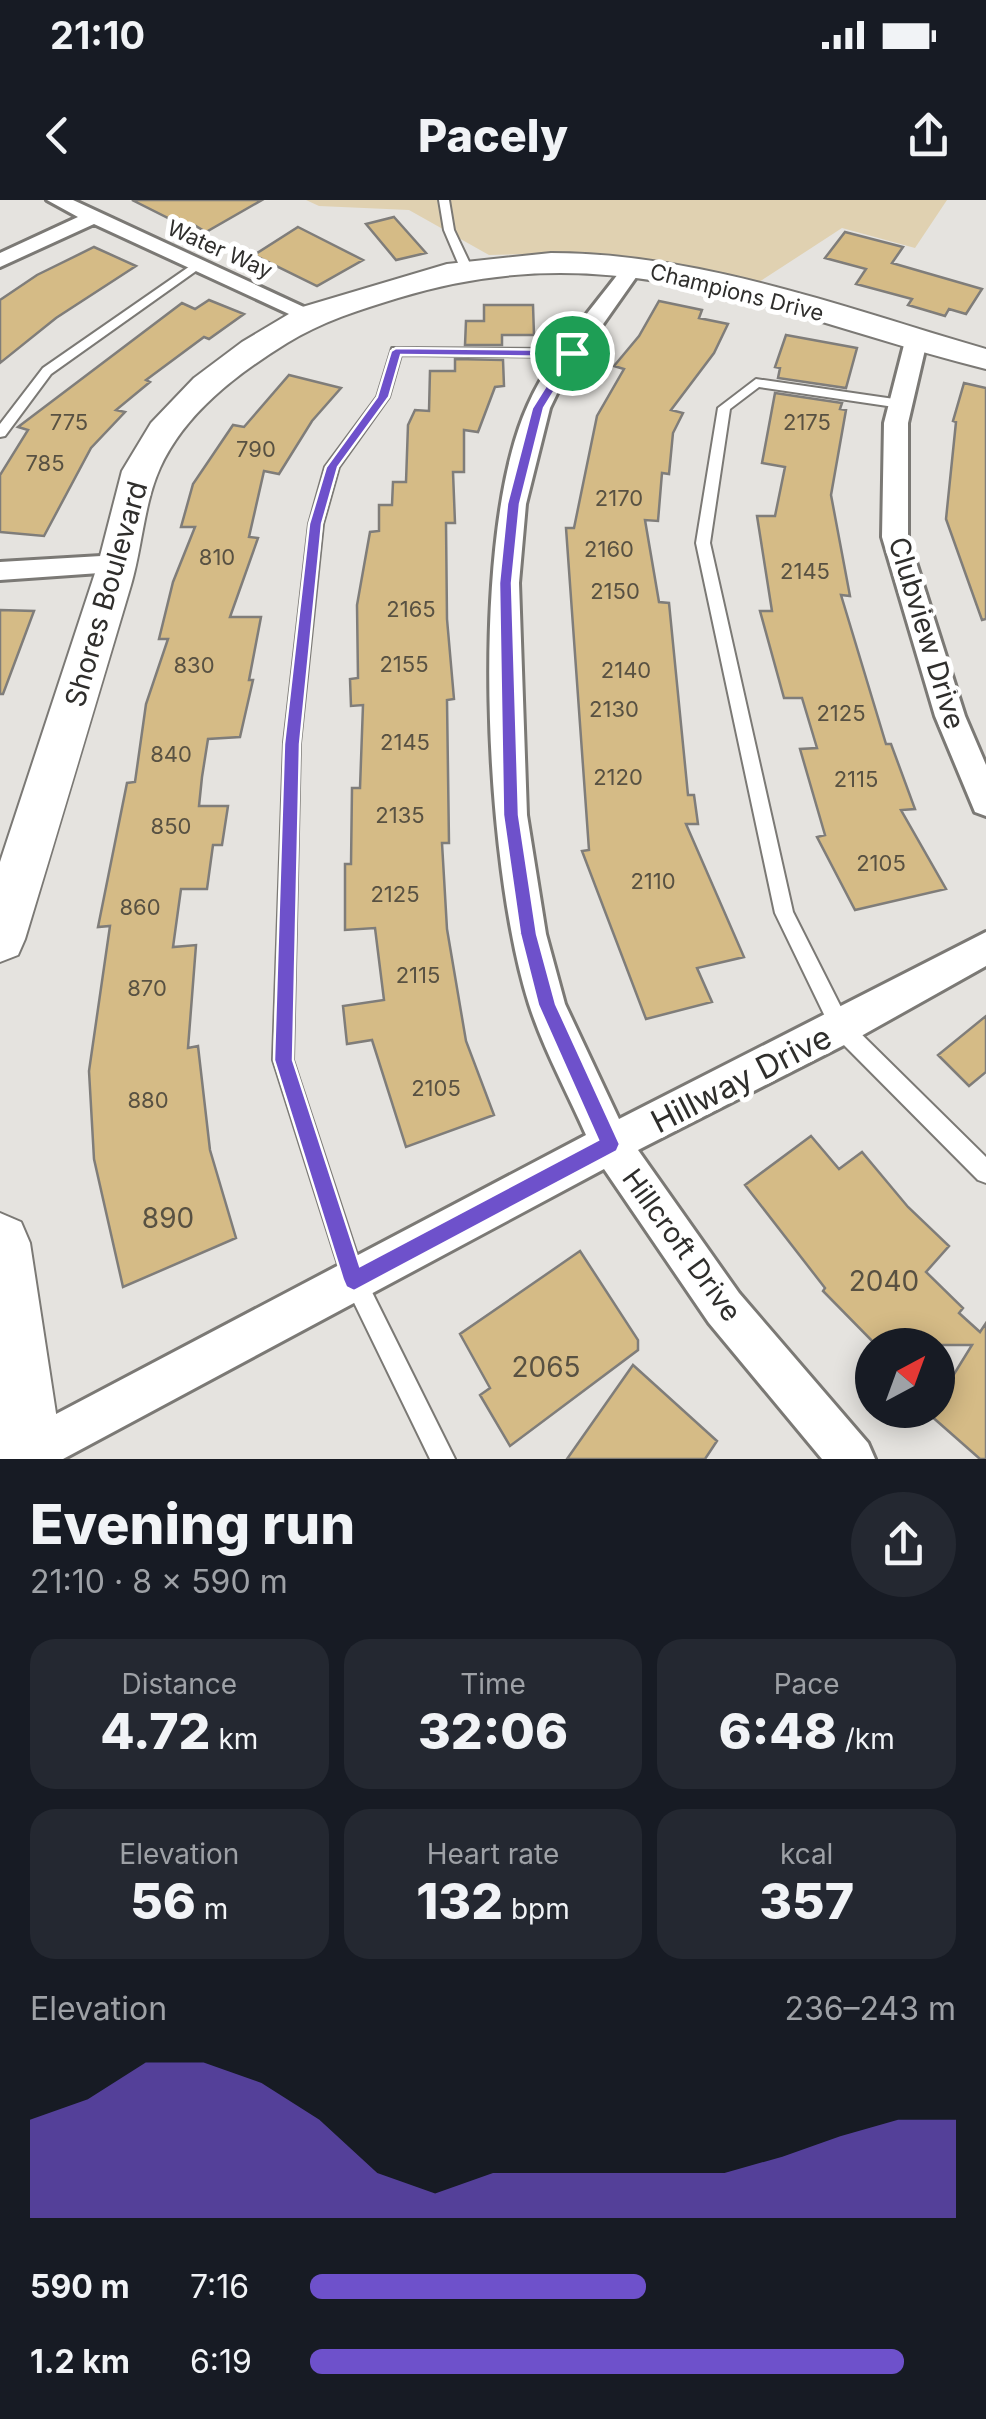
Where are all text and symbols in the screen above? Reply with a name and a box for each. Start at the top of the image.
text: 21:10 [50,12,145,58]
icon: back [30,108,85,163]
text: Pacely [418,108,568,163]
icon: share [901,108,956,163]
street label: Water Way [163,214,277,284]
street label: Champions Drive [647,258,827,326]
pin [530,311,615,396]
icon: arrive [545,326,600,381]
house number: 775 [50,409,88,435]
house number: 2175 [783,409,831,435]
house number: 790 [236,436,276,462]
house number: 785 [25,450,65,476]
street label: Shores Boulevard [58,477,154,711]
house number: 2170 [595,485,643,511]
street label: Clubview Drive [882,533,972,733]
house number: 2160 [584,536,634,562]
house number: 810 [199,544,235,570]
house number: 2145 [780,558,830,584]
house number: 2150 [590,578,640,604]
house number: 2165 [386,596,436,622]
house number: 2155 [379,651,429,677]
house number: 830 [173,652,215,678]
house number: 2140 [601,657,651,683]
house number: 2130 [589,696,639,722]
house number: 2125 [816,700,866,726]
house number: 2145 [380,729,430,755]
house number: 840 [150,741,192,767]
house number: 2120 [593,764,643,790]
house number: 2115 [834,766,878,792]
house number: 2135 [375,802,425,828]
house number: 850 [151,813,191,839]
house number: 2105 [856,850,906,876]
house number: 2110 [630,868,676,894]
house number: 2125 [370,881,420,907]
house number: 860 [119,894,161,920]
house number: 2115 [396,962,440,988]
house number: 870 [127,975,167,1001]
street label: Hillway Drive [644,1017,838,1141]
house number: 2105 [411,1075,461,1101]
house number: 880 [127,1087,169,1113]
street label: Hillcroft Drive [615,1162,749,1328]
house number: 890 [142,1201,194,1235]
house number: 2040 [849,1264,919,1298]
north arrow [855,1328,955,1428]
map controls [855,1328,955,1428]
house number: 2065 [511,1350,581,1384]
text: Evening run [30,1491,355,1557]
button: share [851,1492,956,1597]
text: 21:10 · 8 × 590 m [30,1562,288,1601]
text: Distance [122,1667,237,1701]
text: Time [460,1667,526,1701]
text: Pace [774,1667,840,1701]
text: 4.72 [100,1701,211,1761]
text: 32:06 [418,1701,568,1761]
text: 6:48 [719,1701,837,1761]
text: km [211,1722,258,1756]
text: /km [837,1722,895,1756]
text: Elevation [119,1837,239,1871]
text: Heart rate [427,1837,559,1871]
text: kcal [780,1837,833,1871]
text: 56 [130,1871,196,1931]
text: 132 [416,1871,503,1931]
text: 357 [759,1871,854,1931]
text: m [196,1892,228,1926]
text: bpm [503,1892,570,1926]
text: Elevation [30,1989,167,2028]
text: 236–243 m [784,1989,956,2028]
text: 590 m [30,2267,130,2306]
text: 7:16 [190,2267,249,2306]
text: 1.2 km [30,2342,130,2381]
text: 6:19 [190,2342,252,2381]

